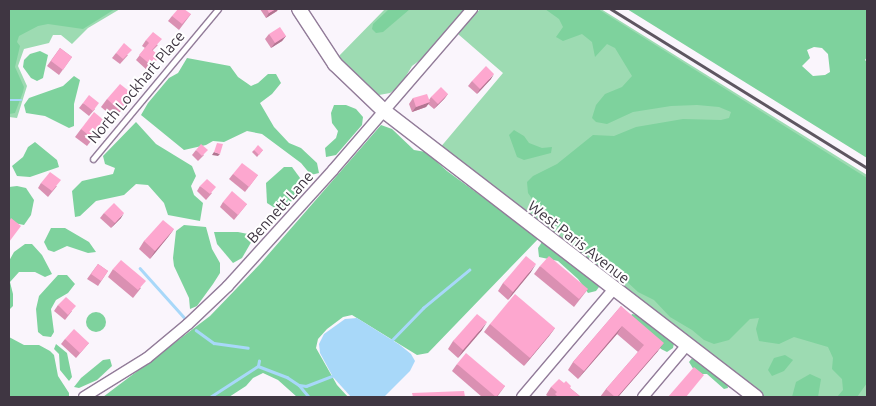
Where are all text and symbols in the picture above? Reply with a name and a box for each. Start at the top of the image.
street label: North Lockhart Place [84,27,188,147]
street label: Bennett Lane [243,167,317,247]
street label: West Paris Avenue [525,197,633,287]

